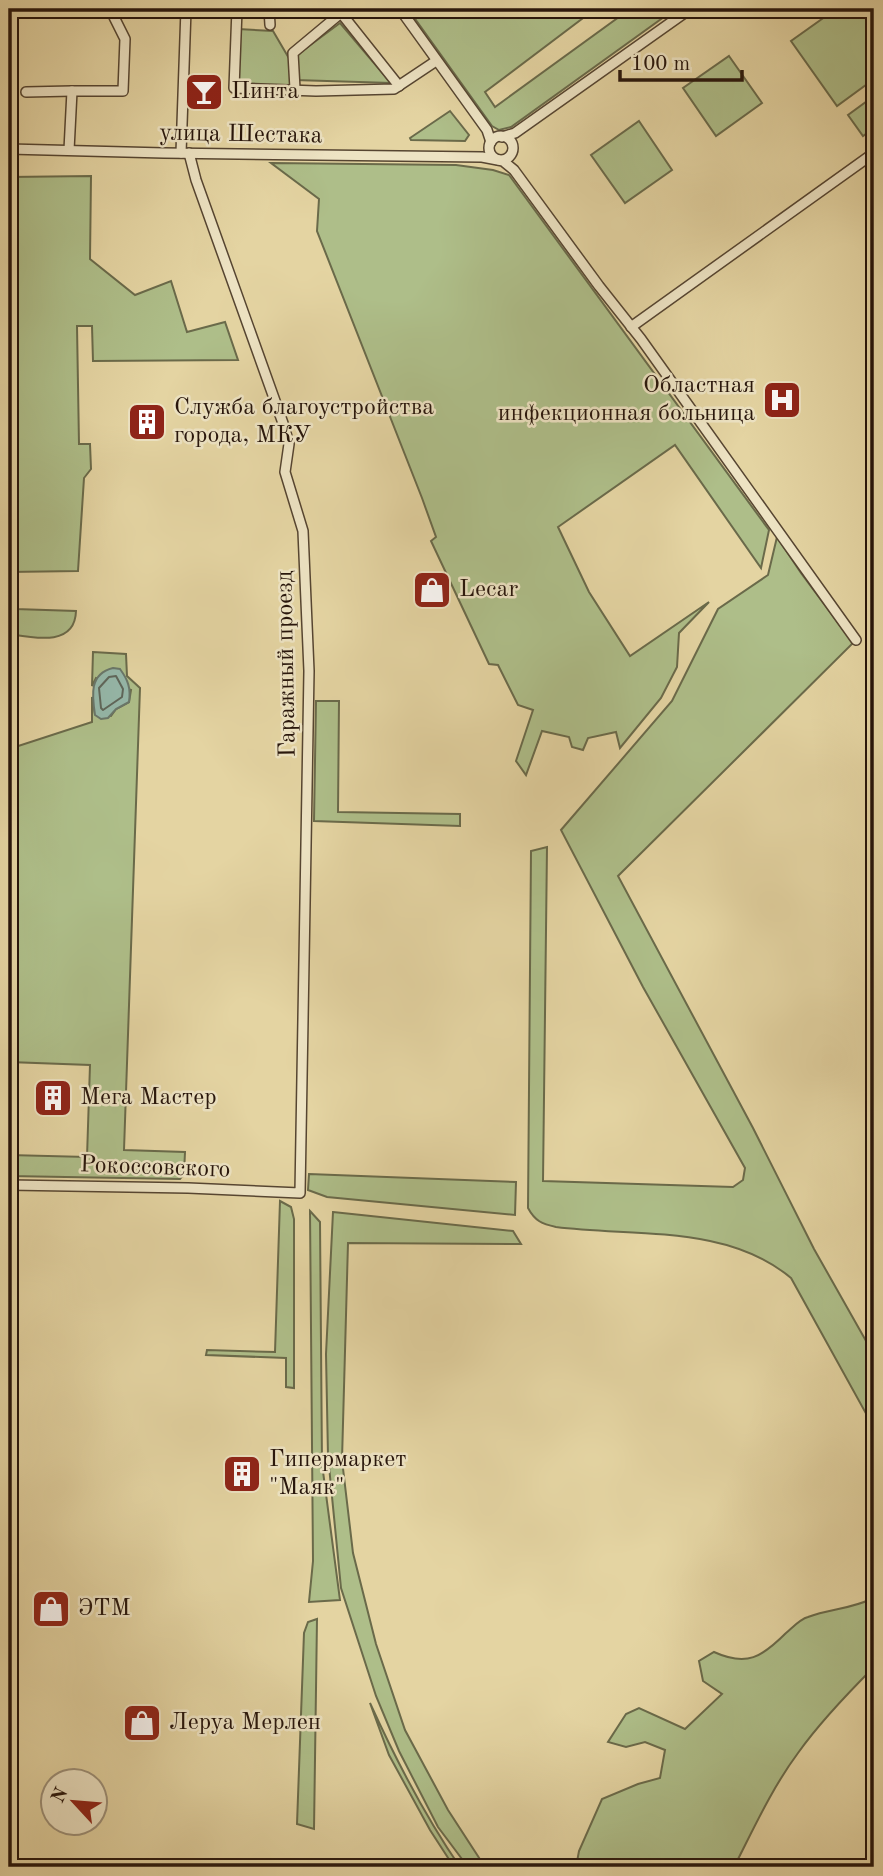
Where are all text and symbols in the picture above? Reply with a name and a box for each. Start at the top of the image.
scale bar [620,38,743,82]
text: 100 m [631,54,690,75]
bar icon: Пинта [183,71,225,113]
place label: Пинта [231,80,299,104]
street label: улица Шестака [159,122,323,148]
place label: Областная инфекционная больница [498,374,755,426]
hospital icon: Областная инфекционная больница [761,379,803,421]
place label: Служба благоустройства города, МКУ [174,396,434,448]
building icon: Служба благоустройства города, МКУ [126,401,168,443]
shop icon: Lecar [411,569,453,611]
street label: Гаражный проезд [273,570,301,758]
place label: Lecar [459,578,518,602]
building icon: Мега Мастер [32,1077,74,1119]
place label: Мега Мастер [80,1086,217,1110]
street label: Рокоссовского [79,1153,231,1183]
place label: Гипермаркет "Маяк" [269,1448,407,1500]
building icon: Гипермаркет "Маяк" [221,1453,263,1495]
shop icon: ЭТМ [30,1588,72,1630]
place label: ЭТМ [78,1597,131,1621]
shop icon: Леруа Мерлен [121,1702,163,1744]
place label: Леруа Мерлен [169,1711,321,1735]
north arrow [38,1768,108,1838]
text: N [49,1785,73,1806]

